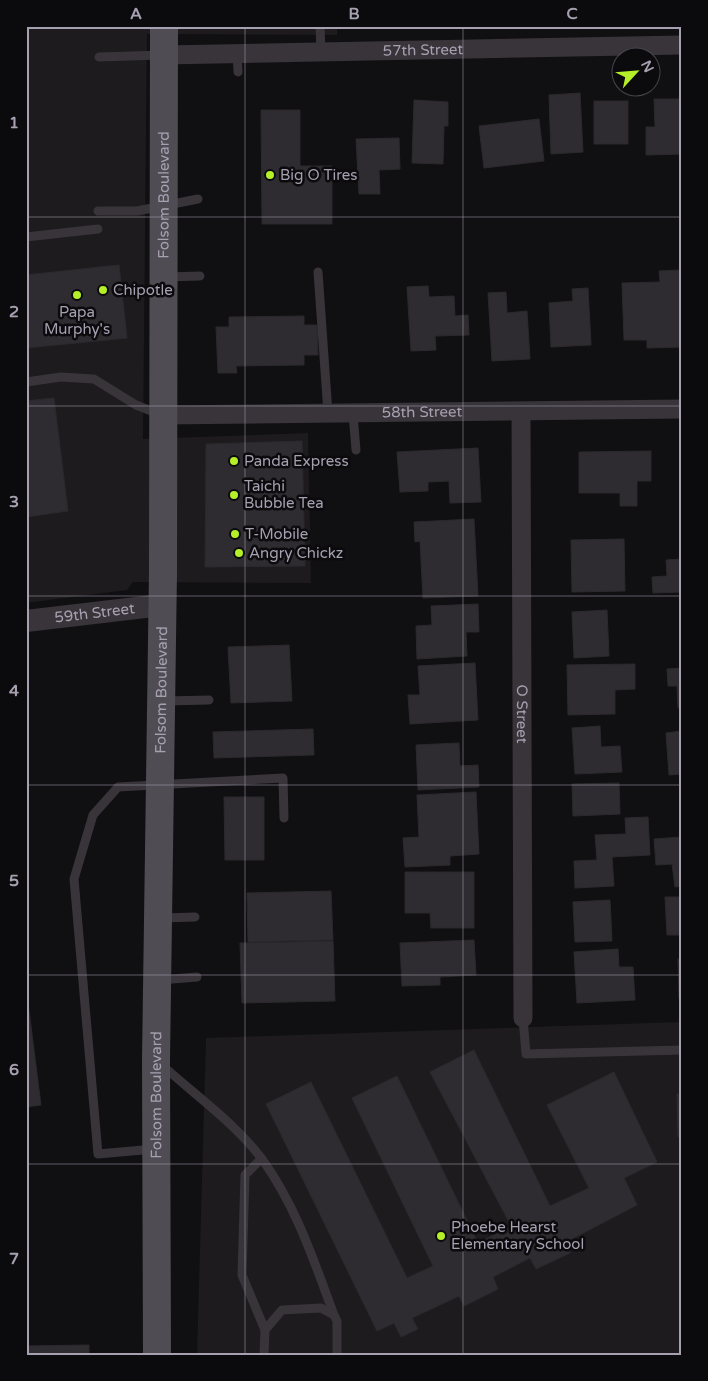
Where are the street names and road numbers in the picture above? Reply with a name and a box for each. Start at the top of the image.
street label: 57th Street [383,40,464,60]
street label: Folsom Boulevard [155,131,173,259]
street label: 58th Street [382,403,463,421]
street label: 59th Street [53,599,136,627]
street label: Folsom Boulevard [151,626,171,754]
street label: O Street [513,684,531,744]
street label: Folsom Boulevard [147,1031,165,1159]

